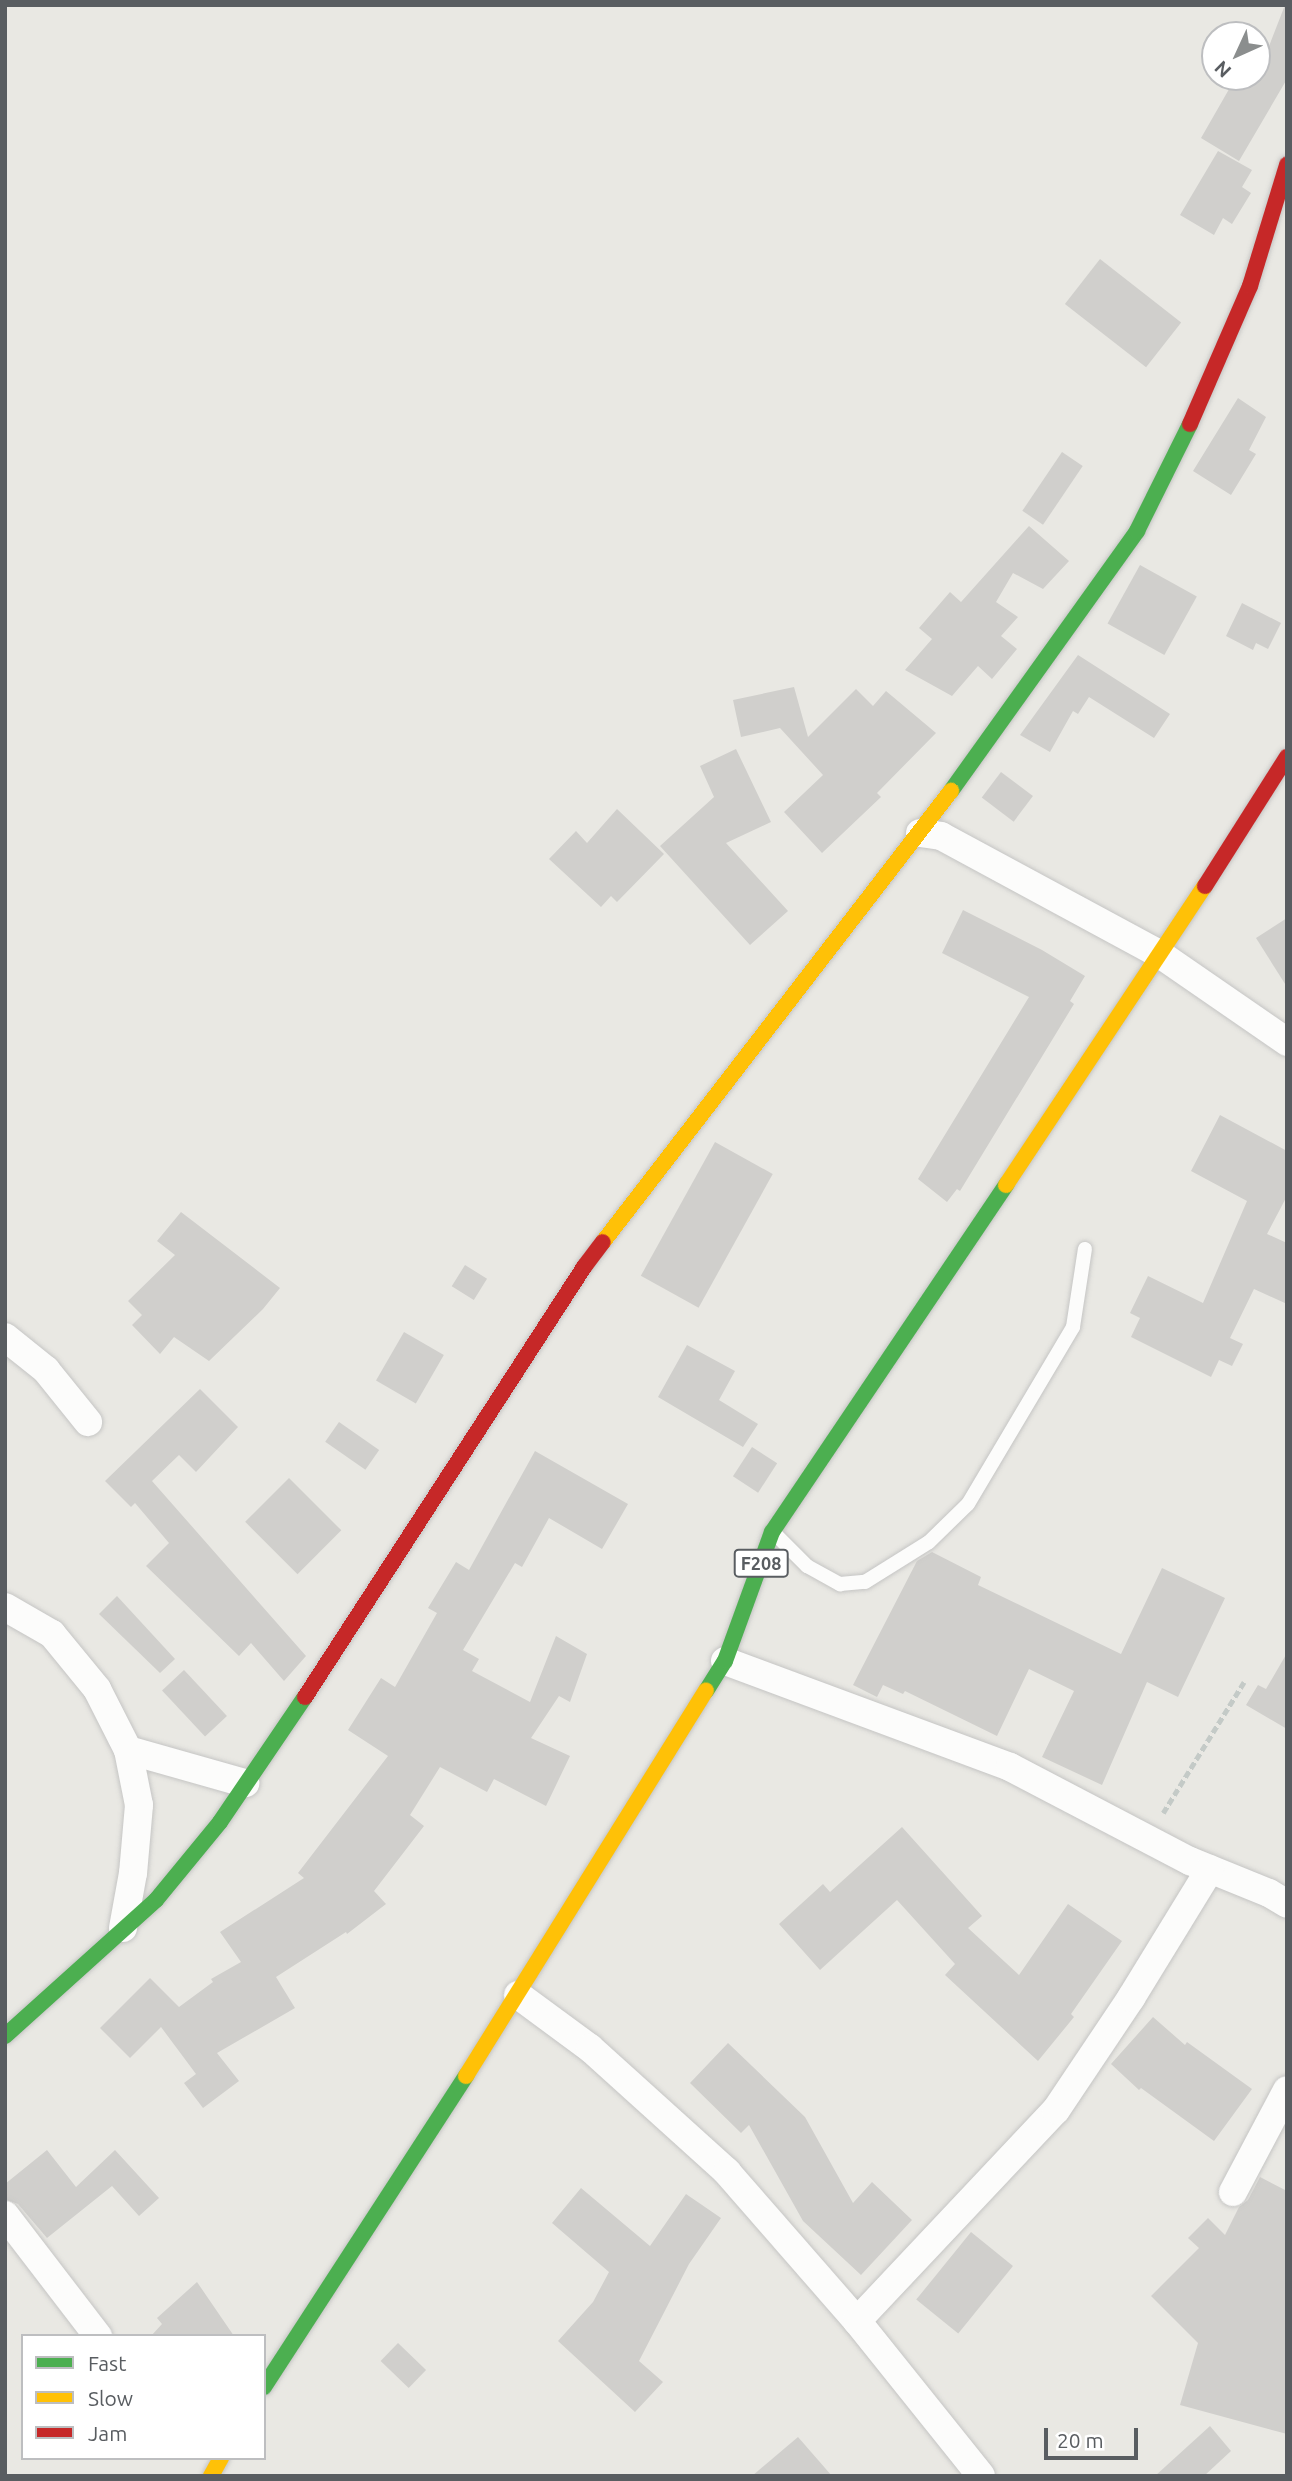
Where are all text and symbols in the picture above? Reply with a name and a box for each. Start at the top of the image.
north arrow [1201,21,1271,91]
text: N [1210,57,1235,82]
road number: F208 [733,1548,789,1578]
legend [21,2334,266,2460]
text: Fast [88,2351,126,2375]
text: Slow [88,2386,133,2410]
scale bar [1047,2414,1142,2458]
text: Jam [88,2421,127,2445]
text: 20 m [1057,2428,1104,2452]

